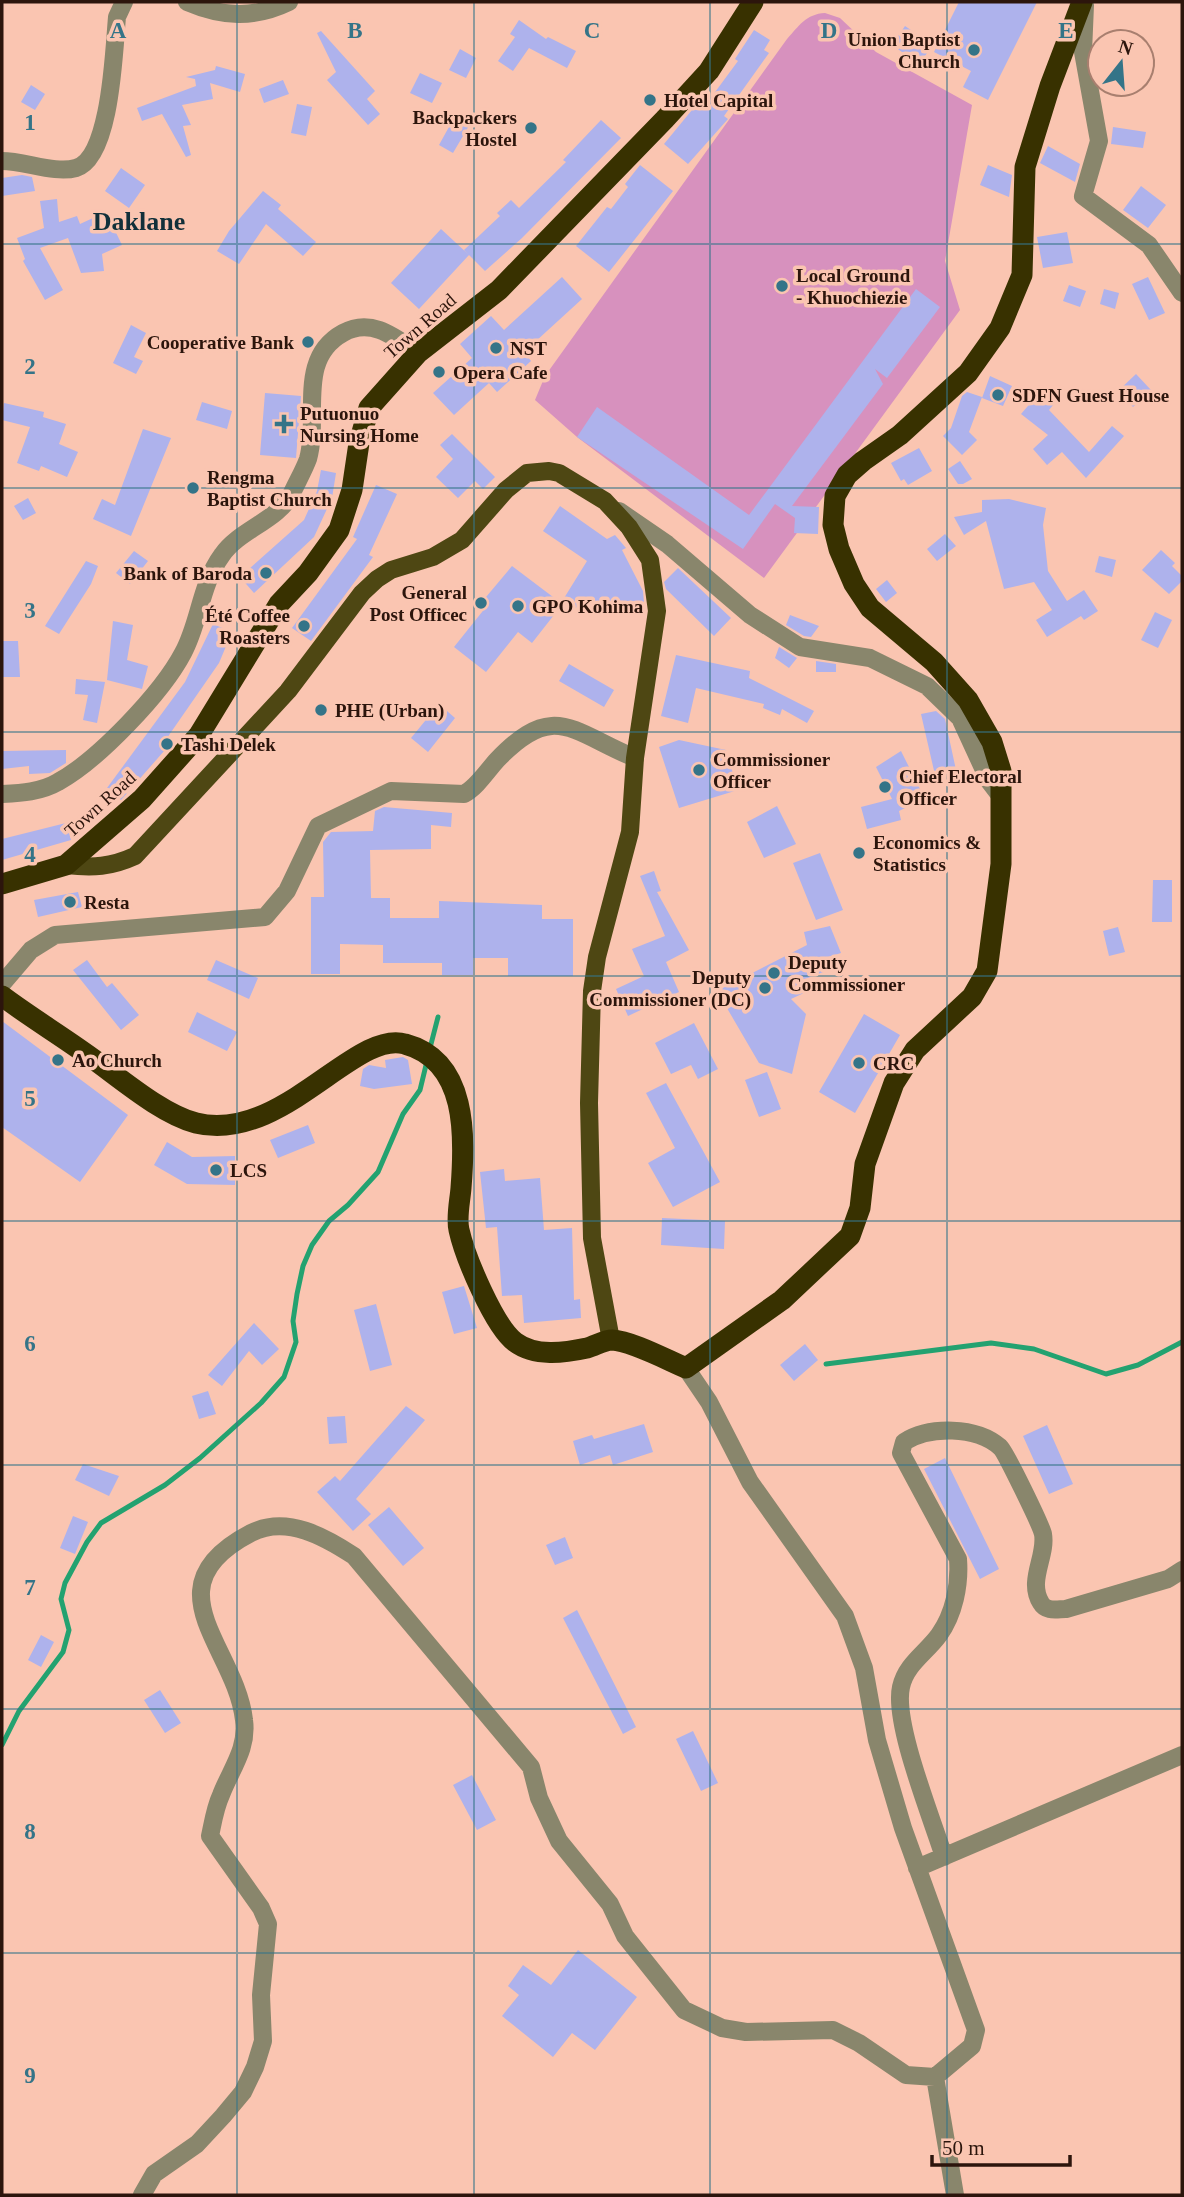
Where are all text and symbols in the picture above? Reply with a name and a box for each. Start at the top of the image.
text: A [110,18,127,43]
text: B [347,18,363,43]
text: C [584,18,600,43]
text: D [821,18,837,43]
text: E [1058,18,1074,43]
north arrow [1086,28,1156,98]
place label: Union Baptist Church [848,29,961,72]
text: N [1116,35,1136,59]
marker: Union Baptist Church [966,42,982,58]
place label: Hotel Capital [664,90,773,111]
marker: Hotel Capital [642,92,658,108]
place label: Backpackers Hostel [413,107,517,150]
text: 1 [24,110,36,135]
marker: Backpackers Hostel [523,120,539,136]
district label: Daklane [93,207,185,236]
place label: Local Ground - Khuochiezie [796,265,911,308]
marker: Local Ground - Khuochiezie [774,278,790,294]
street label: Town Road [380,289,460,363]
place label: Cooperative Bank [147,332,294,353]
marker: Cooperative Bank [300,334,316,350]
place label: NST [510,338,547,359]
marker: NST [488,340,504,356]
text: 2 [24,354,36,379]
place label: Opera Cafe [453,362,547,383]
marker: Opera Cafe [431,364,447,380]
place label: SDFN Guest House [1012,385,1169,406]
marker: SDFN Guest House [990,387,1006,403]
place label: Putuonuo Nursing Home [300,403,419,446]
marker: Putuonuo Nursing Home [274,414,294,434]
place label: Rengma Baptist Church [207,467,332,510]
marker: Rengma Baptist Church [185,480,201,496]
place label: Bank of Baroda [124,563,252,584]
marker: Bank of Baroda [258,565,274,581]
place label: General Post Officec [369,582,467,625]
marker: General Post Officec [473,595,489,611]
place label: GPO Kohima [532,596,644,617]
text: 3 [24,598,36,623]
marker: GPO Kohima [510,598,526,614]
place label: Été Coffee Roasters [205,605,290,648]
marker: Été Coffee Roasters [296,618,312,634]
place label: PHE (Urban) [335,700,444,722]
marker: PHE (Urban) [313,702,329,718]
place label: Tashi Delek [181,734,276,755]
marker: Tashi Delek [159,736,175,752]
place label: Commissioner Officer [713,749,831,792]
marker: Commissioner Officer [691,762,707,778]
street label: Town Road [60,766,140,841]
place label: Chief Electoral Officer [899,766,1022,809]
marker: Chief Electoral Officer [877,779,893,795]
place label: Economics & Statistics [873,832,981,875]
text: 4 [24,842,36,867]
marker: Economics & Statistics [851,845,867,861]
place label: Resta [84,892,130,913]
marker: Resta [62,894,78,910]
place label: Deputy Commissioner [788,952,906,995]
marker: Deputy Commissioner [766,965,782,981]
place label: Deputy Commissioner (DC) [589,967,751,1011]
marker: Deputy Commissioner (DC) [757,980,773,996]
place label: Ao Church [72,1050,162,1071]
marker: Ao Church [50,1052,66,1068]
place label: CRC [873,1053,914,1074]
marker: CRC [851,1055,867,1071]
text: 5 [24,1086,36,1111]
place label: LCS [230,1160,267,1181]
marker: LCS [208,1162,224,1178]
text: 6 [24,1331,36,1356]
text: 7 [24,1575,36,1600]
text: 8 [24,1819,36,1844]
text: 9 [24,2063,36,2088]
scale bar [932,2124,1070,2168]
text: 50 m [942,2136,985,2160]

